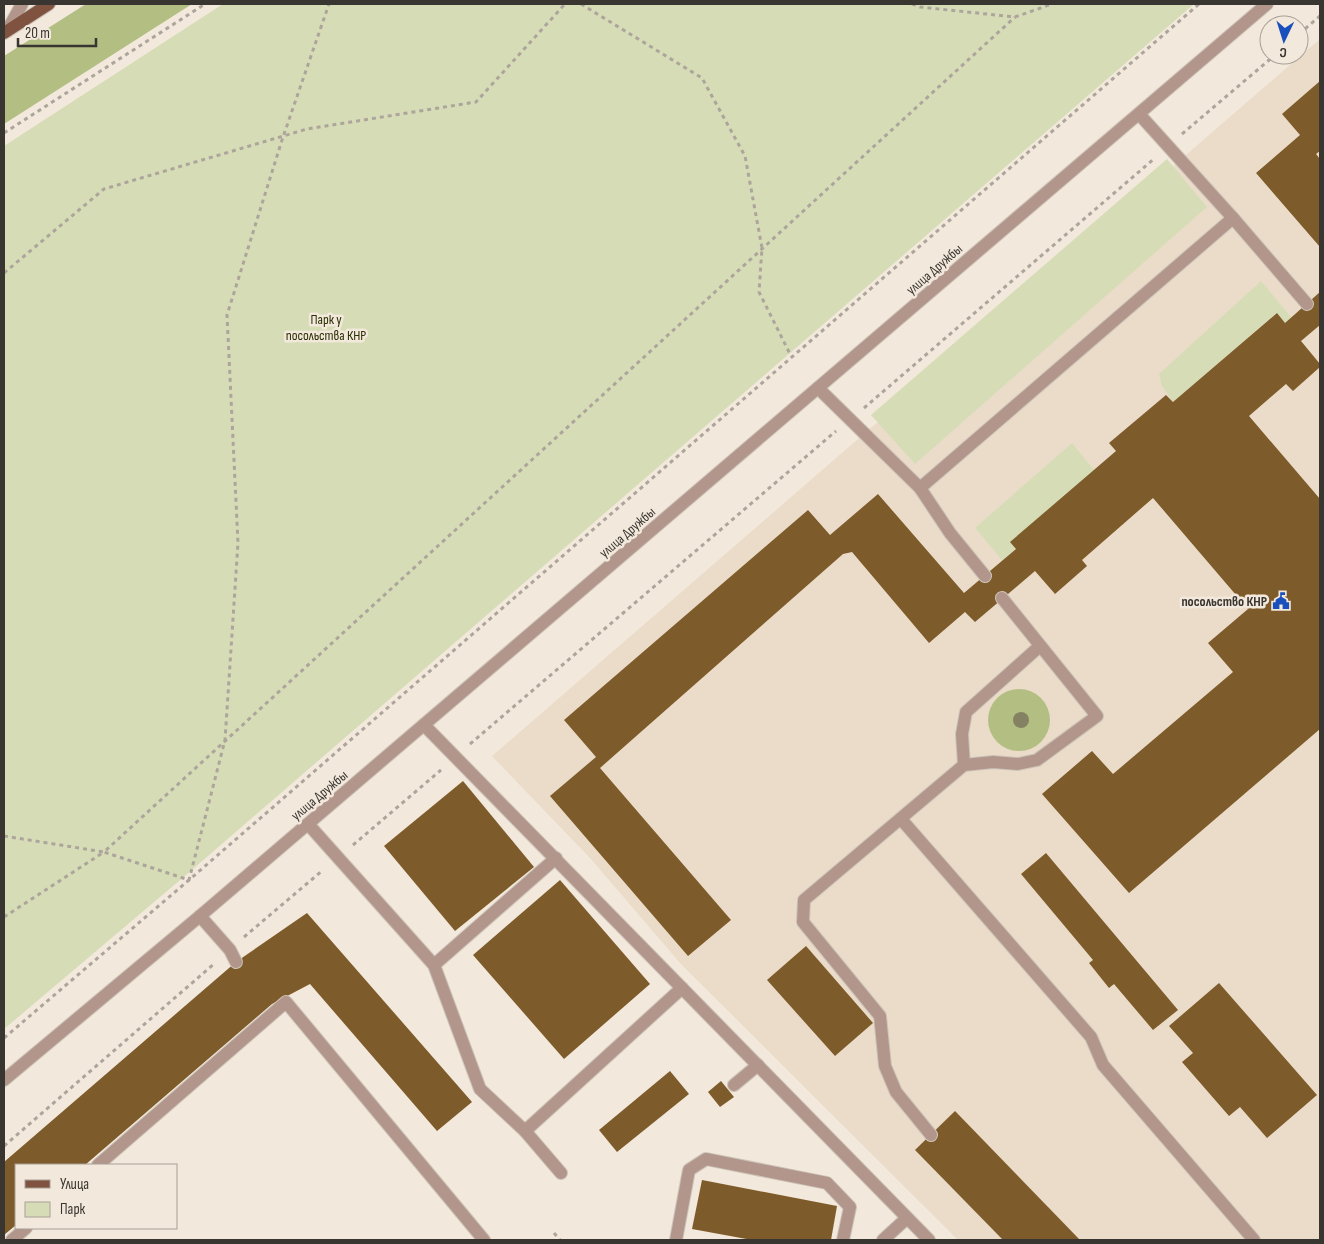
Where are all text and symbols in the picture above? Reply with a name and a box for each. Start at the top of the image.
scale bar [18,15,95,47]
north arrow [1259,15,1309,65]
text: 20 m [25,24,50,43]
text: С [1279,44,1287,61]
street label: улица Дружбы [903,240,966,298]
park label: Парк у посольства КНР [286,311,366,344]
street label: улица Дружбы [596,503,659,561]
public building icon: посольство КНР [1271,591,1291,611]
place label: посольство КНР [1181,593,1267,610]
street label: улица Дружбы [288,767,351,824]
legend [15,1164,178,1229]
text: Улица [60,1175,89,1194]
text: Парк [60,1200,86,1219]

